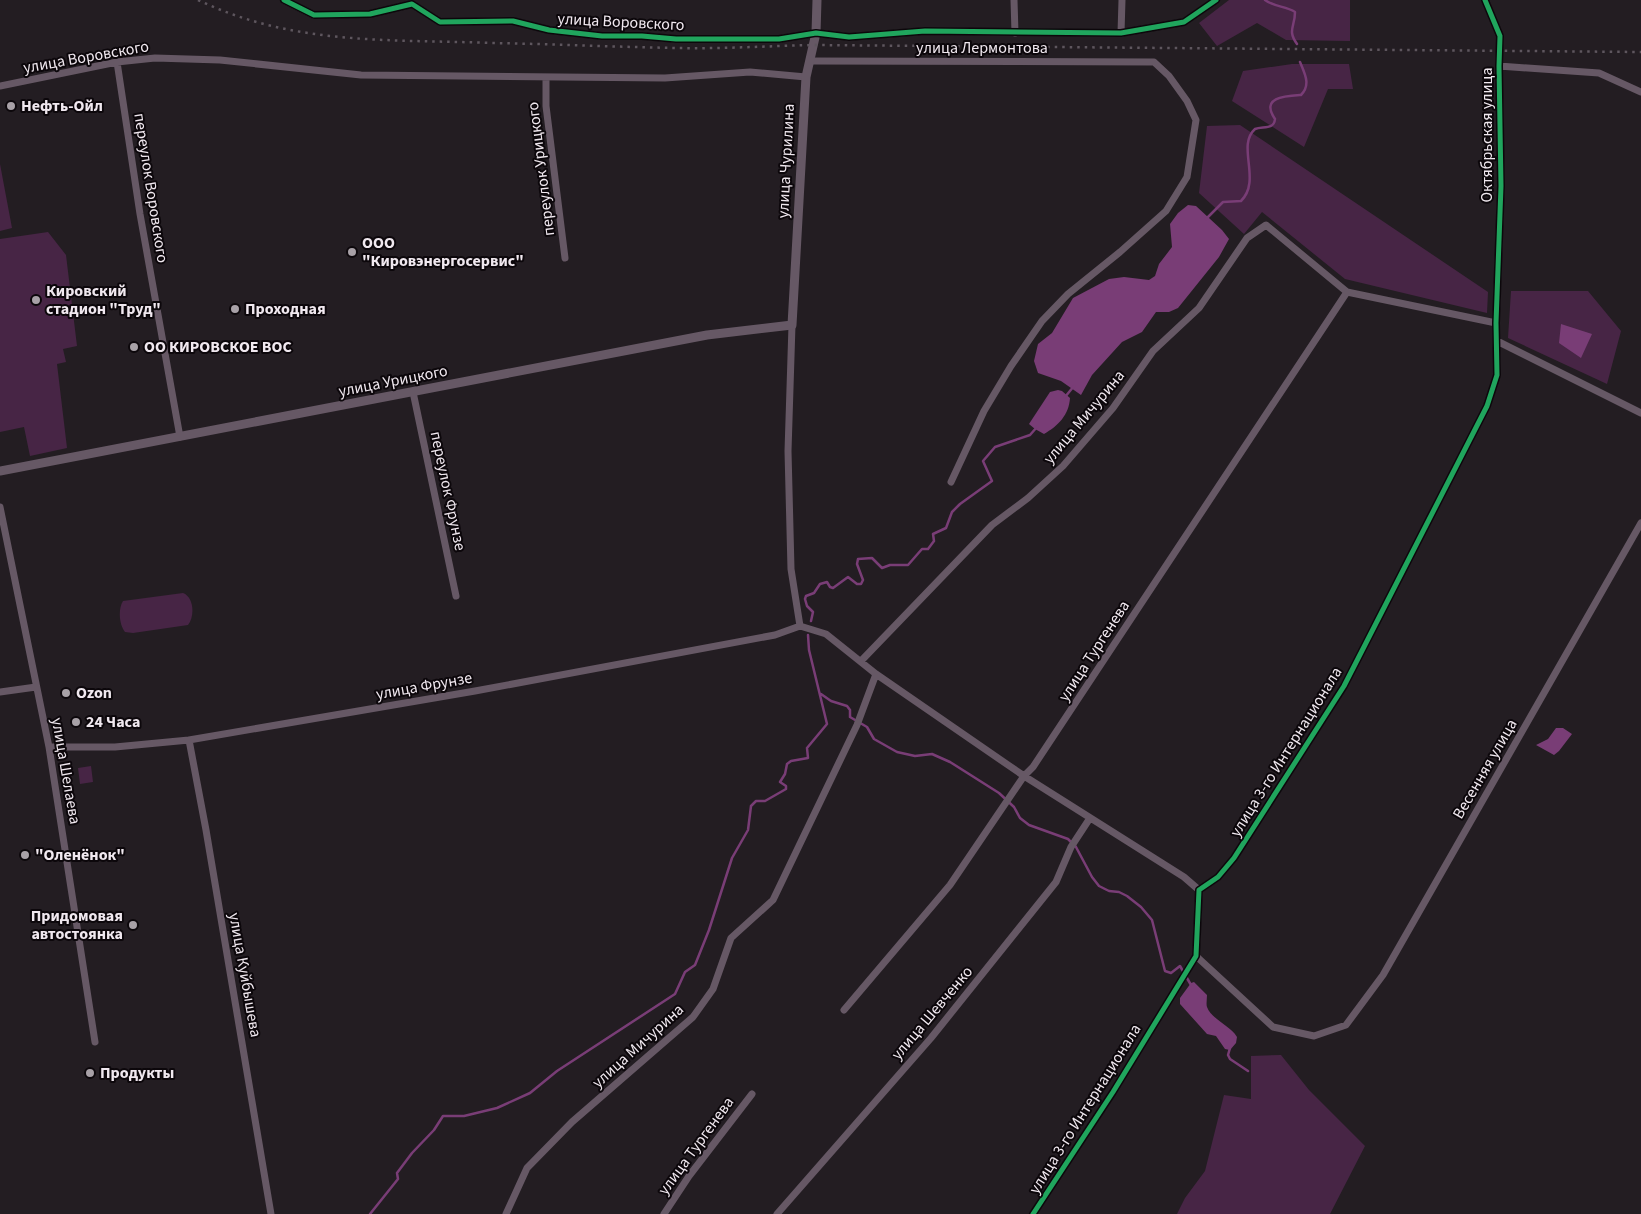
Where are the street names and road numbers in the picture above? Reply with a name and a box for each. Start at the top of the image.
street label: улица Воровского [557,8,685,36]
street label: улица Воровского [22,35,150,79]
street label: улица Лермонтова [916,37,1048,59]
street label: Октябрьская улица [1476,67,1498,203]
street label: переулок Урицкого [522,101,560,237]
street label: улица Чурилина [772,103,800,219]
street label: переулок Воровского [128,112,174,264]
street label: улица Урицкого [337,360,449,402]
street label: улица Мичурина [1038,365,1130,469]
street label: переулок Фрунзе [425,429,471,553]
street label: улица Тургенева [1053,596,1135,706]
street label: улица 3-го Интернационала [1225,663,1347,841]
street label: улица Фрунзе [374,667,474,705]
street label: Весенняя улица [1448,715,1522,823]
street label: улица Шелаева [46,716,86,826]
street label: улица Куйбышева [223,911,267,1039]
street label: улица Шевченко [886,961,978,1065]
street label: улица Мичурина [587,999,689,1093]
street label: улица 3-го Интернационала [1024,1020,1146,1198]
street label: улица Тургенева [653,1092,739,1200]

